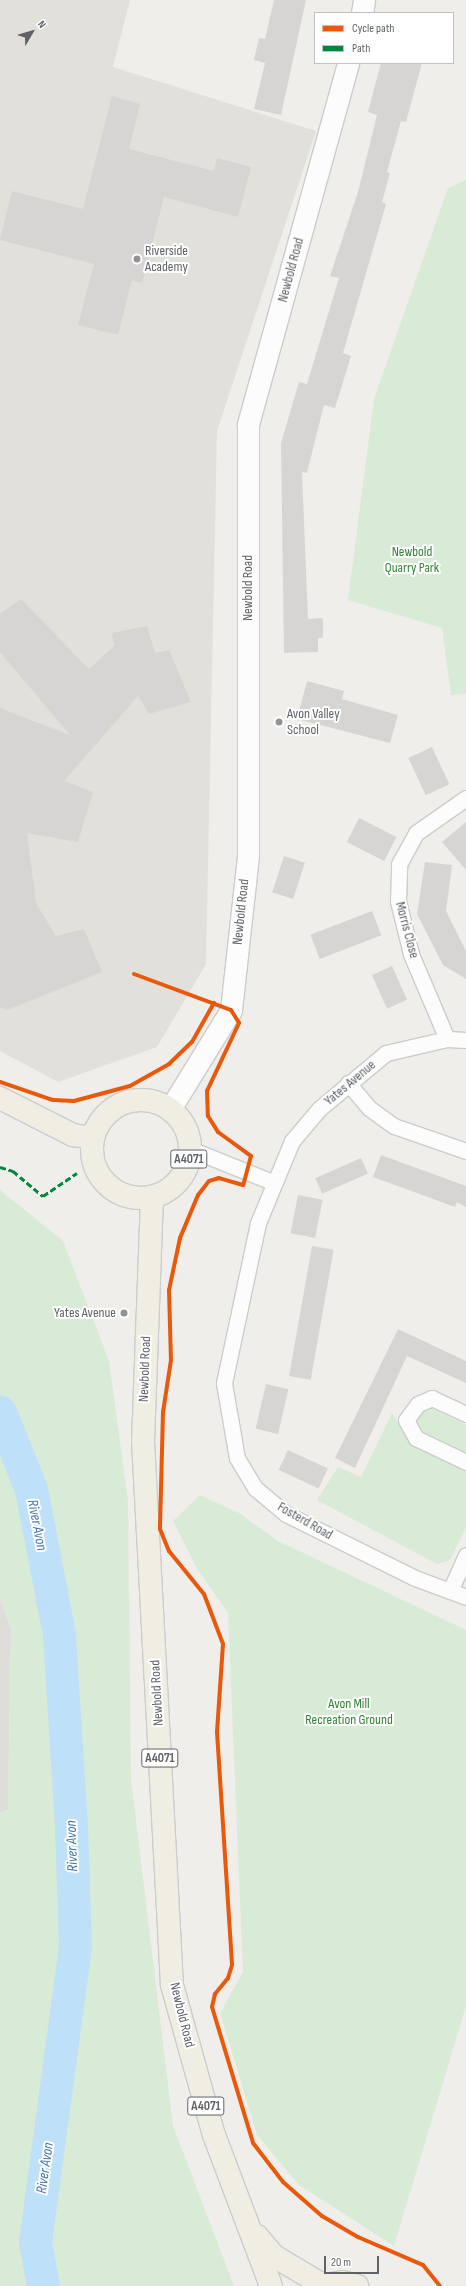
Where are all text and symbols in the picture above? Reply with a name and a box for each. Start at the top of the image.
north arrow [12,12,52,52]
legend [314,12,454,64]
text: N [35,18,49,31]
text: Cycle path [352,21,394,36]
text: Path [352,41,370,56]
street label: Newbold Road [274,236,308,304]
place label: Riverside Academy [145,243,188,276]
marker: Riverside Academy [132,254,142,264]
park label: Newbold Quarry Park [385,544,439,576]
street label: Newbold Road [240,555,256,621]
place label: Avon Valley School [287,706,340,738]
marker: Avon Valley School [274,717,284,727]
street label: Newbold Road [229,878,253,946]
street label: Morris Close [391,900,423,960]
street label: Yates Avenue [321,1057,379,1109]
road number: A4071 [170,1148,208,1170]
place label: Yates Avenue [54,1305,116,1321]
marker: Yates Avenue [119,1308,129,1318]
street label: Newbold Road [135,1336,155,1402]
water label: River Avon [23,1498,51,1552]
street label: Fosterd Road [274,1498,336,1544]
street label: Newbold Road [147,1660,167,1726]
park label: Avon Mill Recreation Ground [305,1696,393,1728]
road number: A4071 [141,1747,179,1769]
water label: River Avon [62,1820,82,1872]
street label: Newbold Road [166,1981,198,2049]
road number: A4071 [187,2095,225,2117]
water label: River Avon [33,2141,57,2195]
scale bar [326,2248,381,2274]
text: 20 m [331,2255,351,2270]

